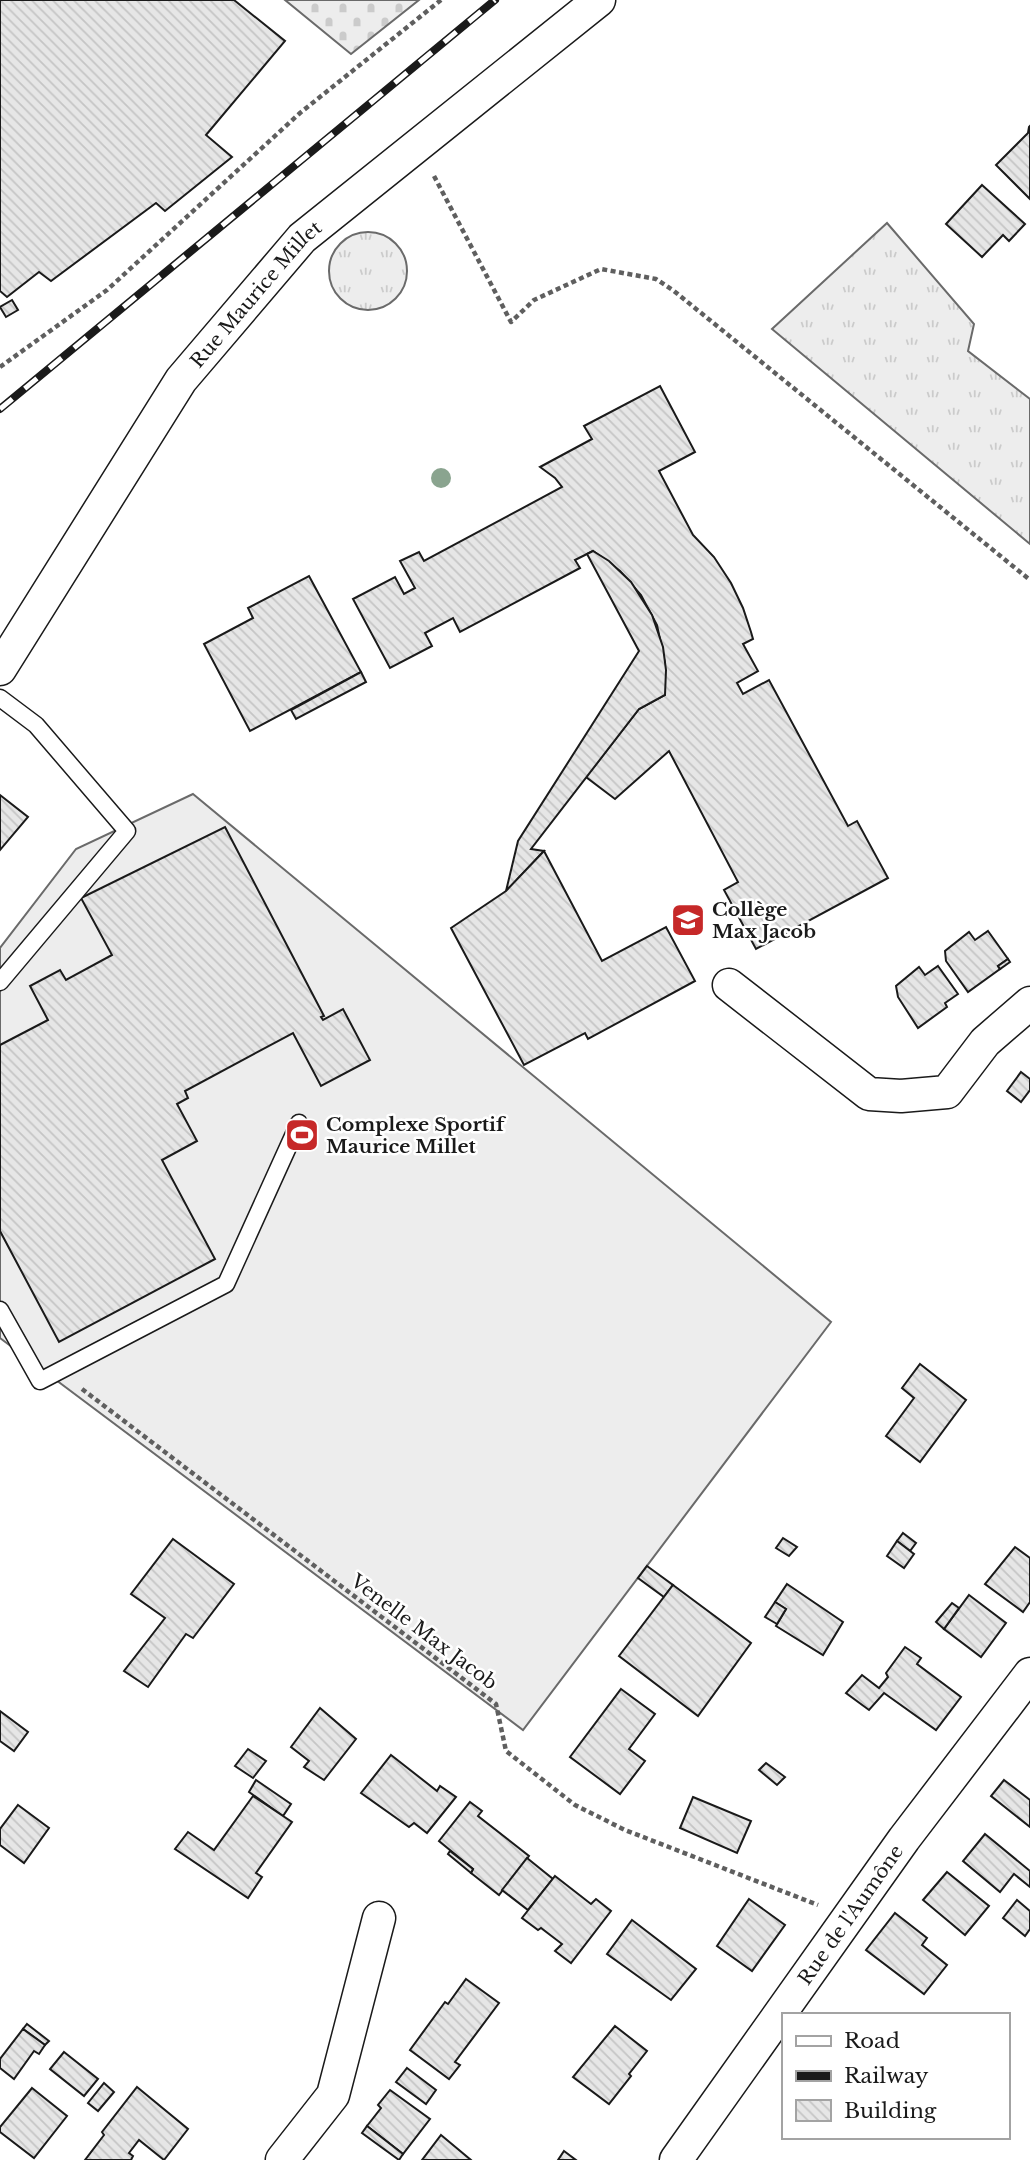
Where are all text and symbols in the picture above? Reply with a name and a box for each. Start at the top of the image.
street label: Rue Maurice Millet [185,215,326,372]
place label: Collège Max Jacob [712,898,816,943]
school or university icon: Collège Max Jacob [669,901,707,939]
place label: Complexe Sportif Maurice Millet [326,1113,507,1158]
sports icon: Complexe Sportif Maurice Millet [283,1116,321,1154]
street label: Venelle Max Jacob [345,1569,502,1695]
street label: Rue de l'Aumône [793,1840,908,1989]
legend [782,2013,1009,2139]
text: Road [844,2028,900,2054]
text: Railway [844,2063,929,2089]
text: Building [844,2098,937,2124]

